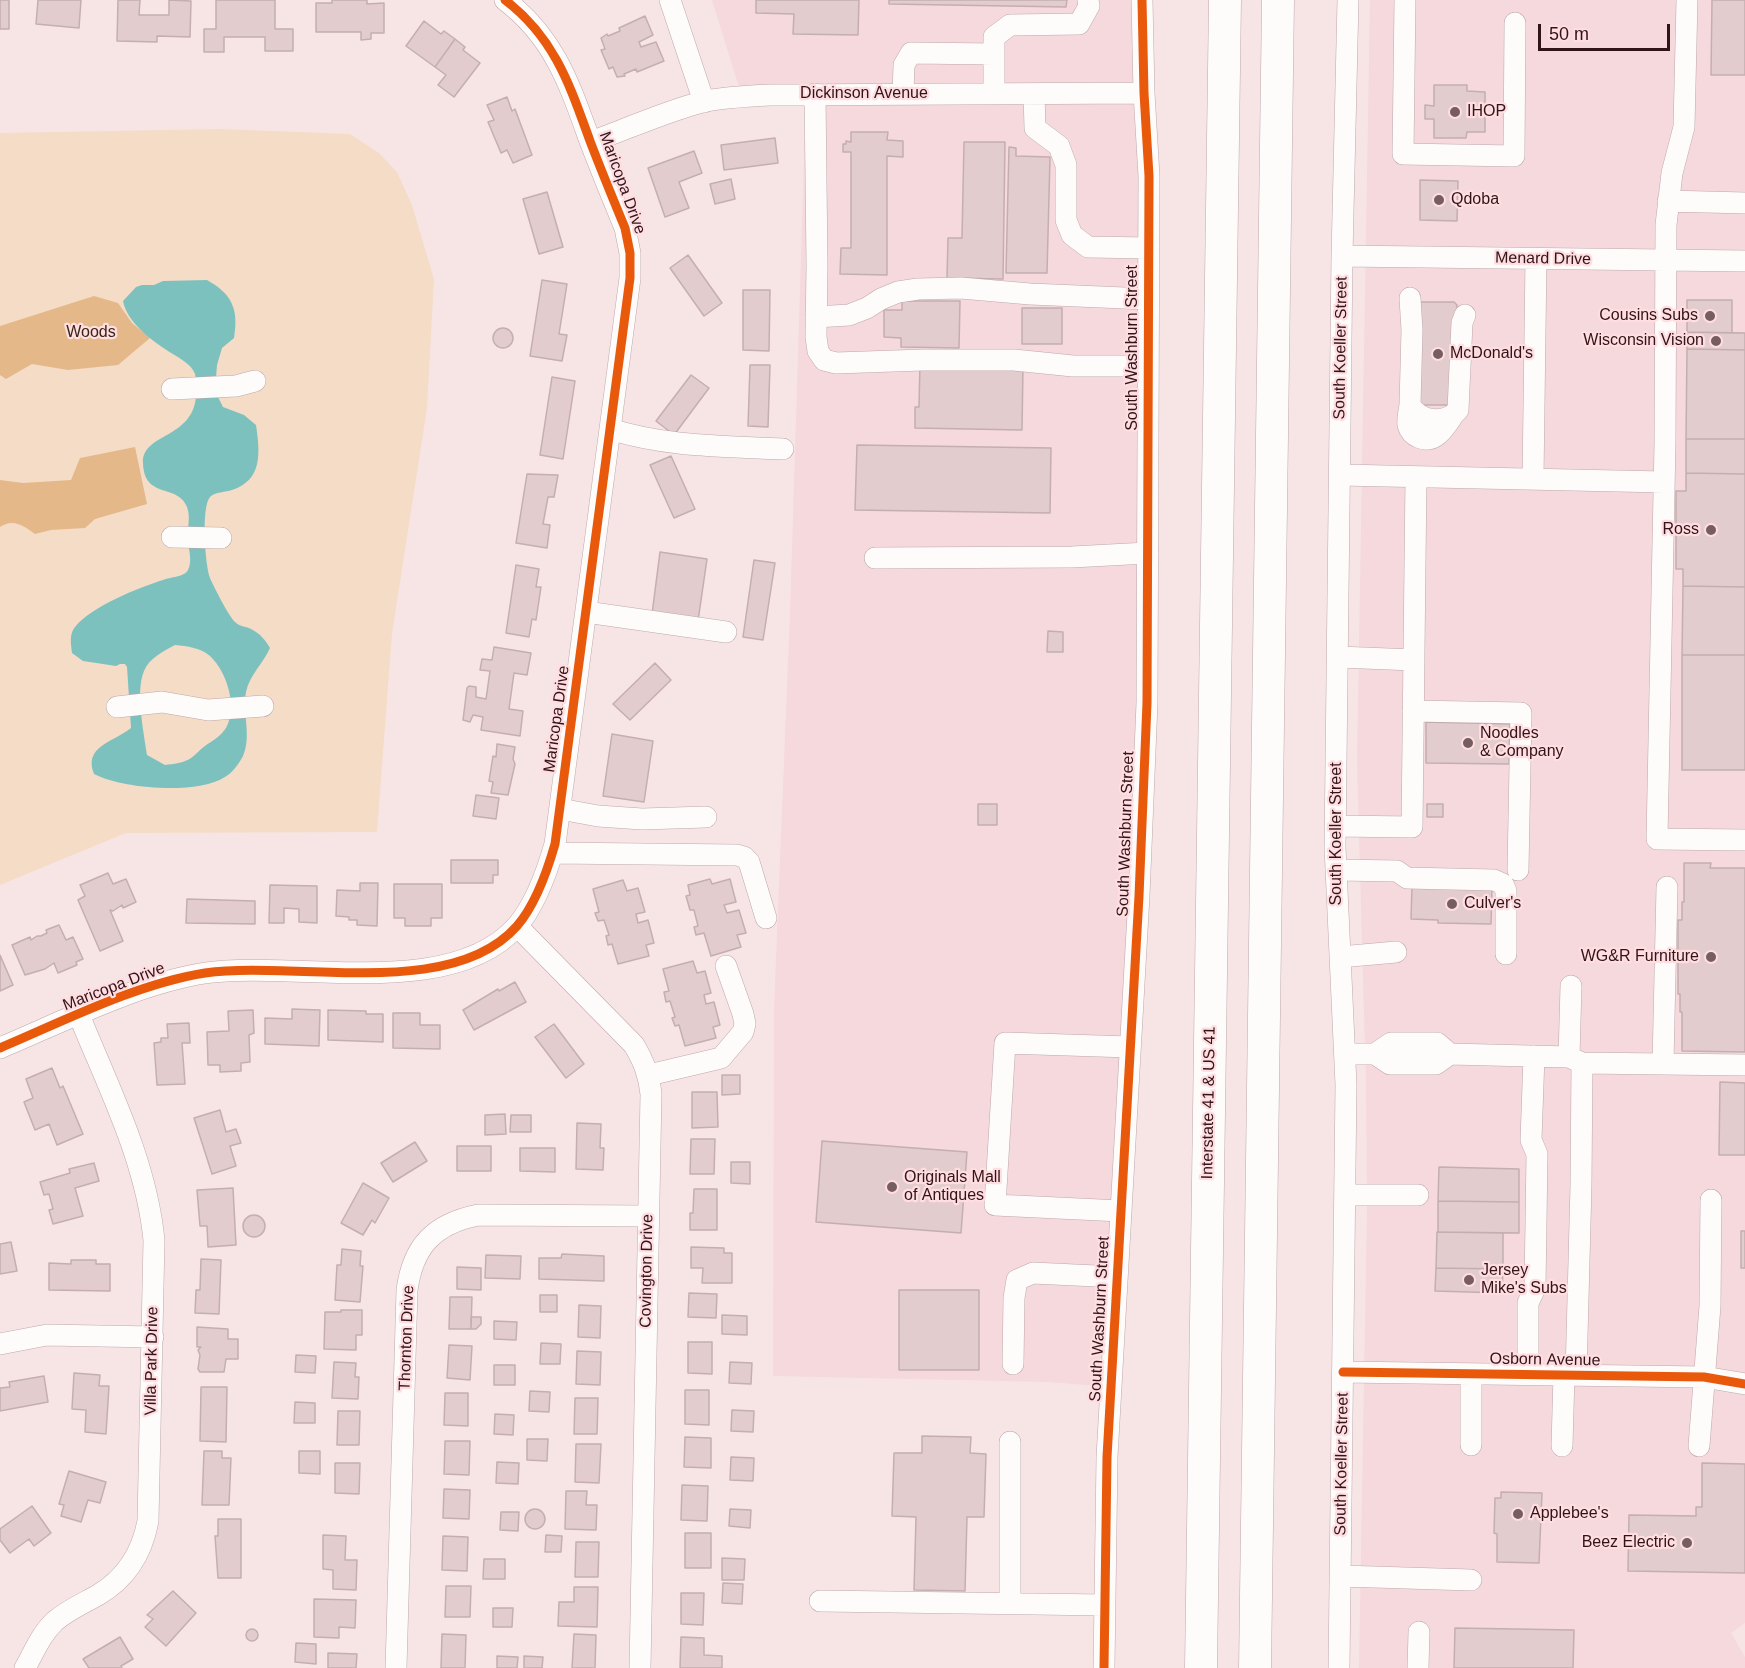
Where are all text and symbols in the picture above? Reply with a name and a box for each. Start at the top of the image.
scale bar [1541,12,1673,50]
text: 50 m [1549,24,1589,44]
street label: Dickinson Avenue [800,84,928,104]
place label: IHOP [1467,102,1506,122]
marker: IHOP [1448,105,1462,119]
street label: Maricopa Drive [595,129,649,237]
place label: Qdoba [1451,190,1499,210]
marker: Qdoba [1432,193,1446,207]
street label: Menard Drive [1495,249,1591,269]
street label: South Washburn Street [1123,265,1143,431]
street label: South Koeller Street [1330,276,1352,420]
place label: Cousins Subs [1599,306,1698,326]
marker: Cousins Subs [1703,309,1717,323]
park label: Woods [66,323,116,343]
place label: Wisconsin Vision [1583,331,1704,351]
marker: Wisconsin Vision [1709,334,1723,348]
place label: McDonald's [1450,344,1533,364]
marker: McDonald's [1431,347,1445,361]
place label: Ross [1663,520,1699,540]
marker: Ross [1704,523,1718,537]
street label: Maricopa Drive [540,664,574,774]
place label: Noodles & Company [1480,724,1564,762]
marker: Noodles & Company [1461,736,1475,750]
street label: South Washburn Street [1114,751,1138,917]
street label: South Koeller Street [1327,762,1347,906]
place label: Culver's [1464,894,1521,914]
marker: Culver's [1445,897,1459,911]
place label: WG&R Furniture [1581,947,1699,967]
marker: WG&R Furniture [1704,950,1718,964]
street label: Maricopa Drive [60,959,168,1015]
street label: Interstate 41 & US 41 [1198,1026,1220,1180]
place label: Originals Mall of Antiques [904,1168,1001,1206]
marker: Originals Mall of Antiques [885,1180,899,1194]
street label: Covington Drive [636,1214,658,1328]
street label: South Washburn Street [1086,1236,1114,1402]
place label: Jersey Mike's Subs [1481,1261,1567,1299]
marker: Jersey Mike's Subs [1462,1273,1476,1287]
street label: Thornton Drive [396,1285,418,1391]
street label: Villa Park Drive [141,1306,163,1416]
street label: Osborn Avenue [1489,1349,1601,1371]
street label: South Koeller Street [1331,1392,1353,1536]
place label: Applebee's [1530,1504,1609,1524]
marker: Applebee's [1511,1507,1525,1521]
place label: Beez Electric [1582,1533,1675,1553]
marker: Beez Electric [1680,1536,1694,1550]

